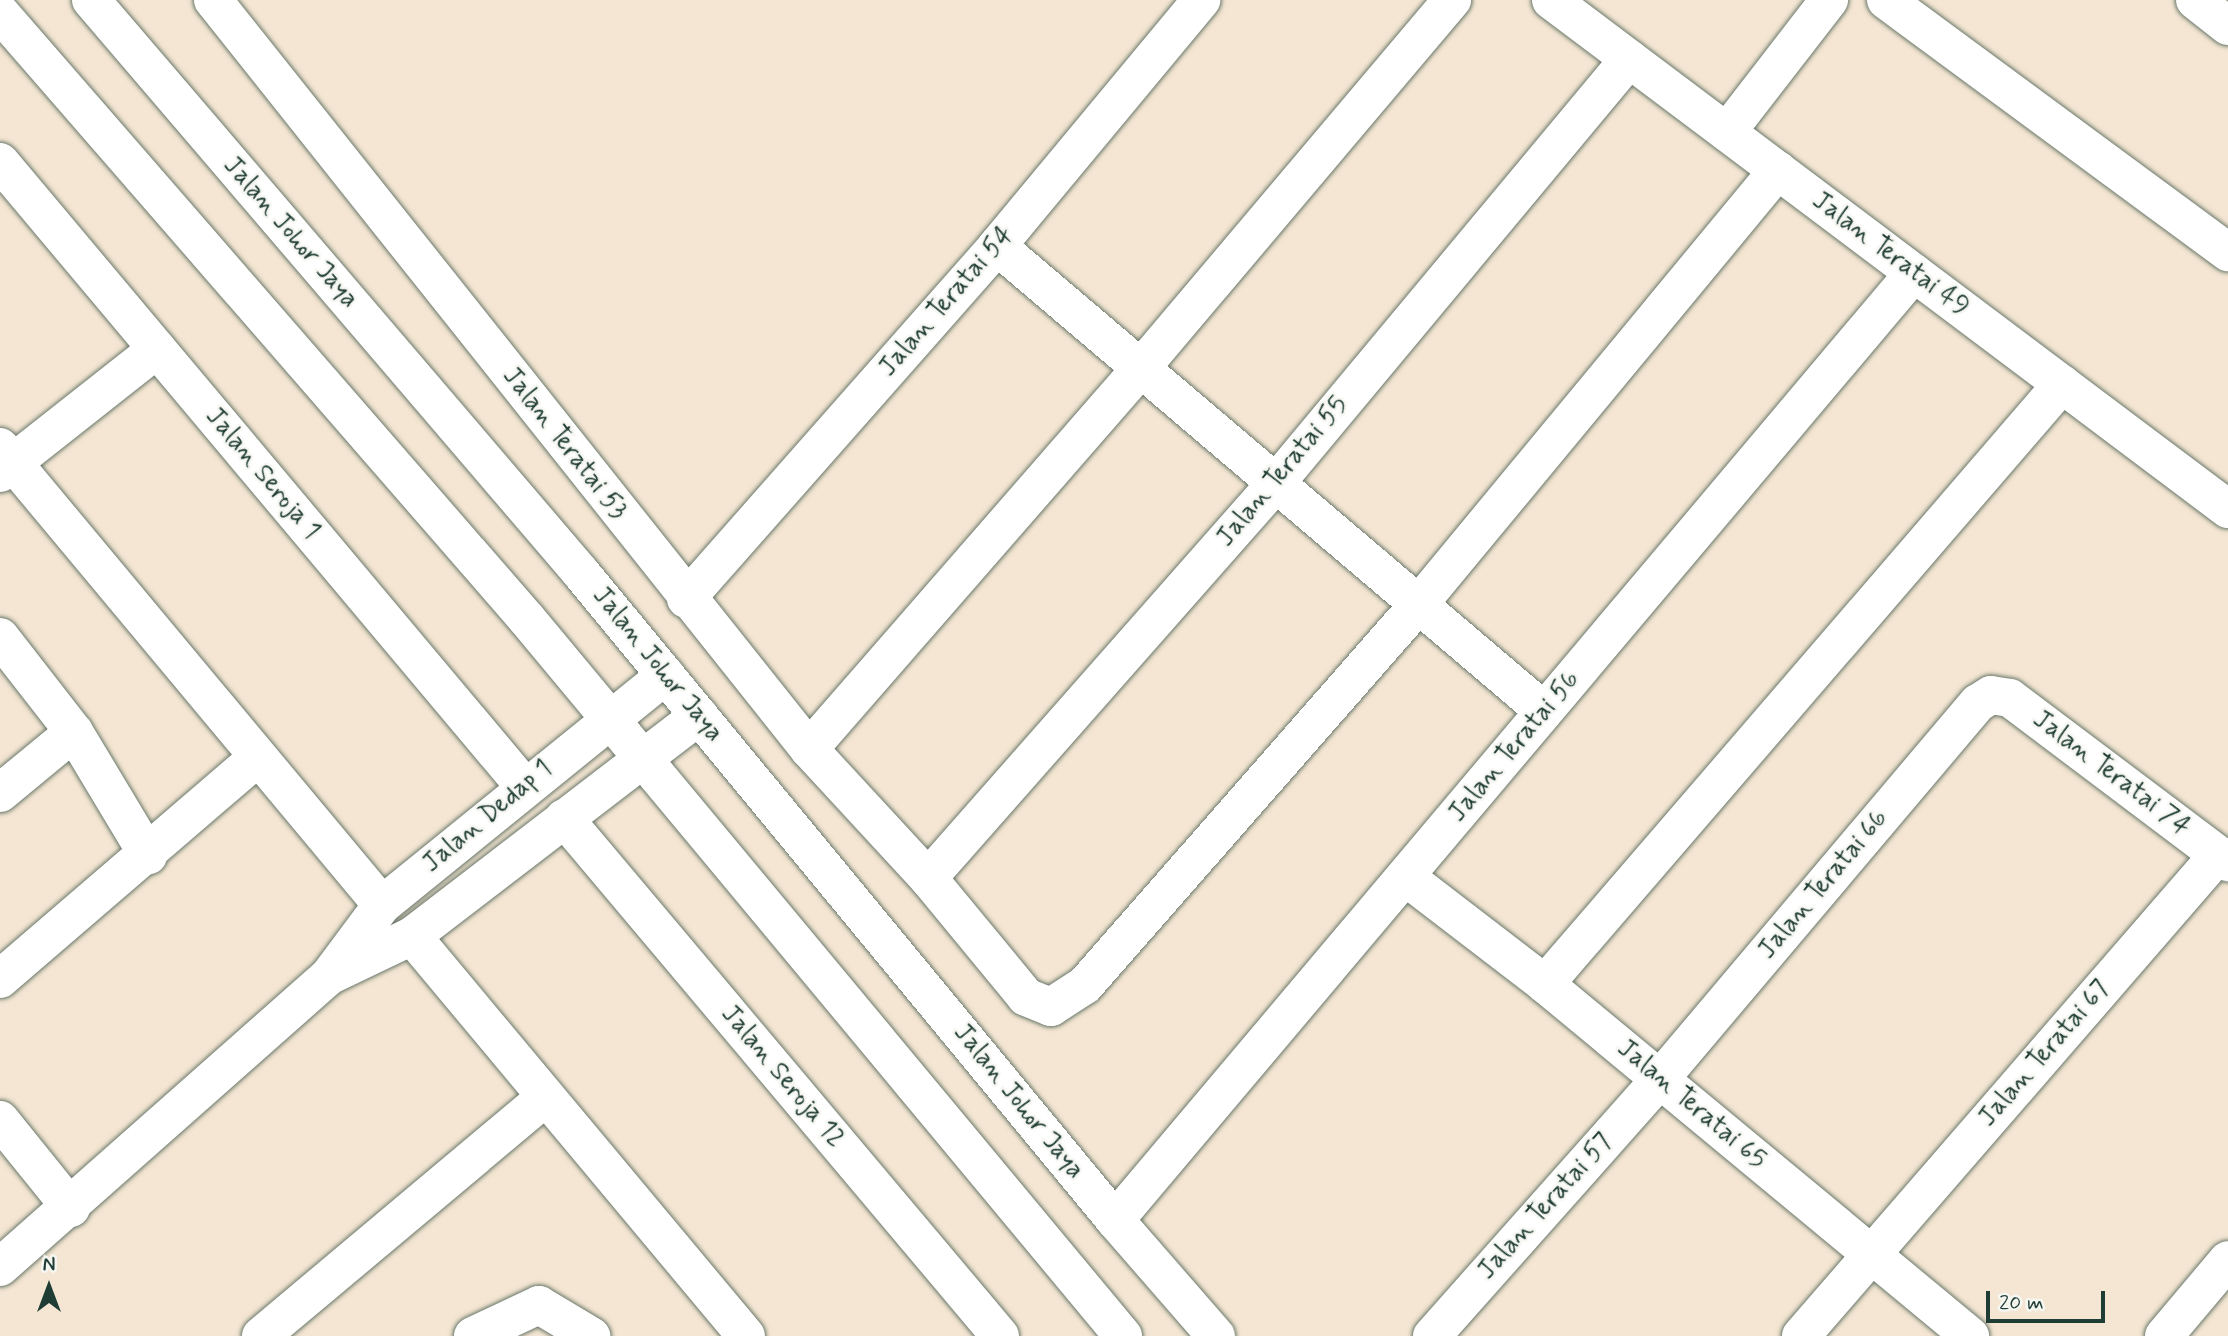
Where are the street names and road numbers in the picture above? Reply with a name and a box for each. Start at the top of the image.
street label: Jalan Johor Jaya [214,149,366,317]
street label: Jalan Teratai 49 [1805,185,1975,325]
street label: Jalan Teratai 54 [873,220,1021,384]
street label: Jalan Teratai 53 [494,361,634,527]
street label: Jalan Teratai 55 [1210,389,1356,555]
street label: Jalan Seroja 1 [198,402,326,546]
street label: Jalan Johor Jaya [584,579,730,751]
street label: Jalan Teratai 56 [1442,664,1588,830]
street label: Jalan Teratai 74 [2025,704,2197,844]
street label: Jalan Dedap 1 [417,754,559,880]
street label: Jalan Teratai 66 [1752,803,1896,967]
street label: Jalan Teratai 67 [1972,973,2118,1135]
street label: Jalan Seroja 12 [713,999,851,1155]
street label: Jalan Johor Jaya [945,1016,1091,1188]
street label: Jalan Teratai 65 [1609,1033,1773,1177]
street label: Jalan Teratai 57 [1471,1127,1621,1287]

